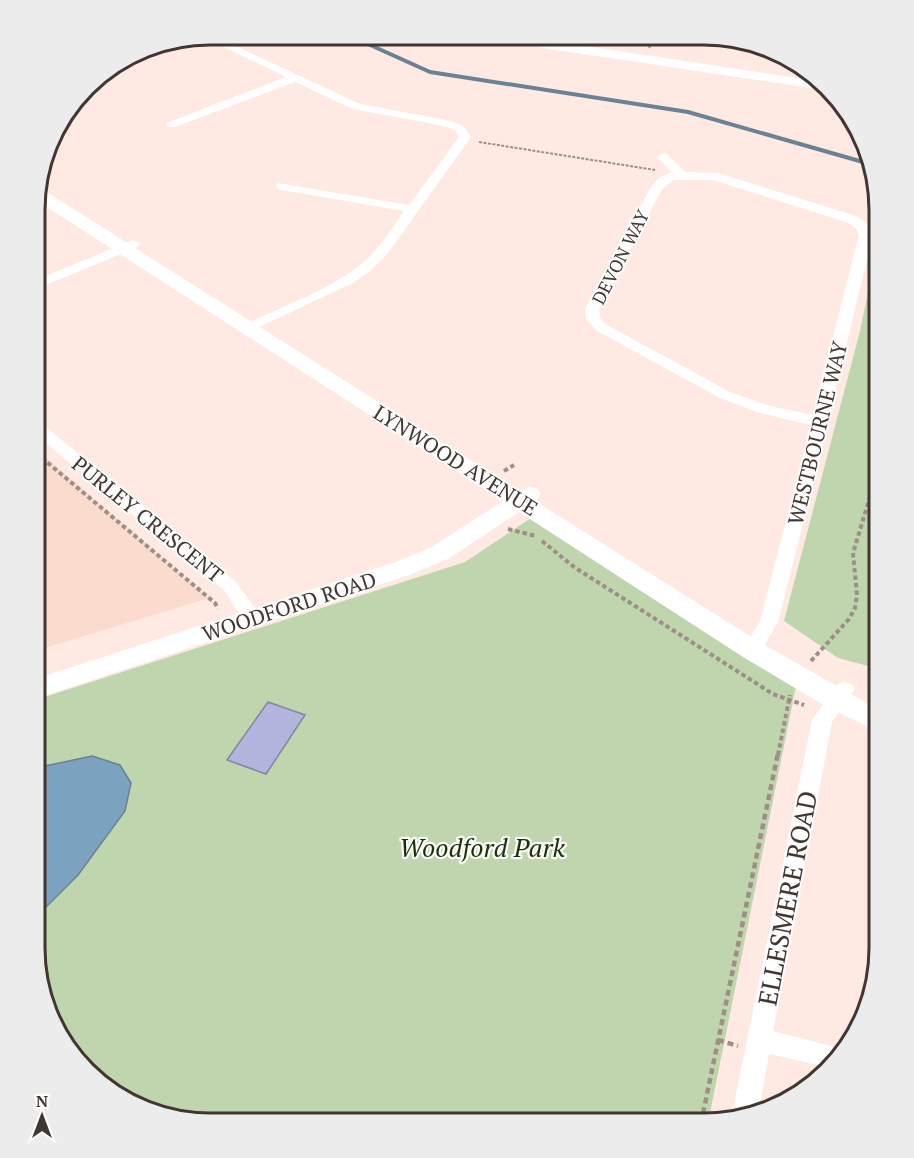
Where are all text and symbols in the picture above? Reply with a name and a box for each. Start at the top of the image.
street label: DEVON WAY [586,205,654,308]
street label: WESTBOURNE WAY [781,338,853,528]
street label: LYNWOOD AVENUE [369,398,543,522]
street label: PURLEY CRESCENT [67,449,229,589]
street label: WOODFORD ROAD [198,565,380,647]
street label: ELLESMERE ROAD [749,788,825,1008]
park label: Woodford Park [399,830,565,864]
north arrow [12,1086,72,1146]
text: N [36,1090,48,1112]

